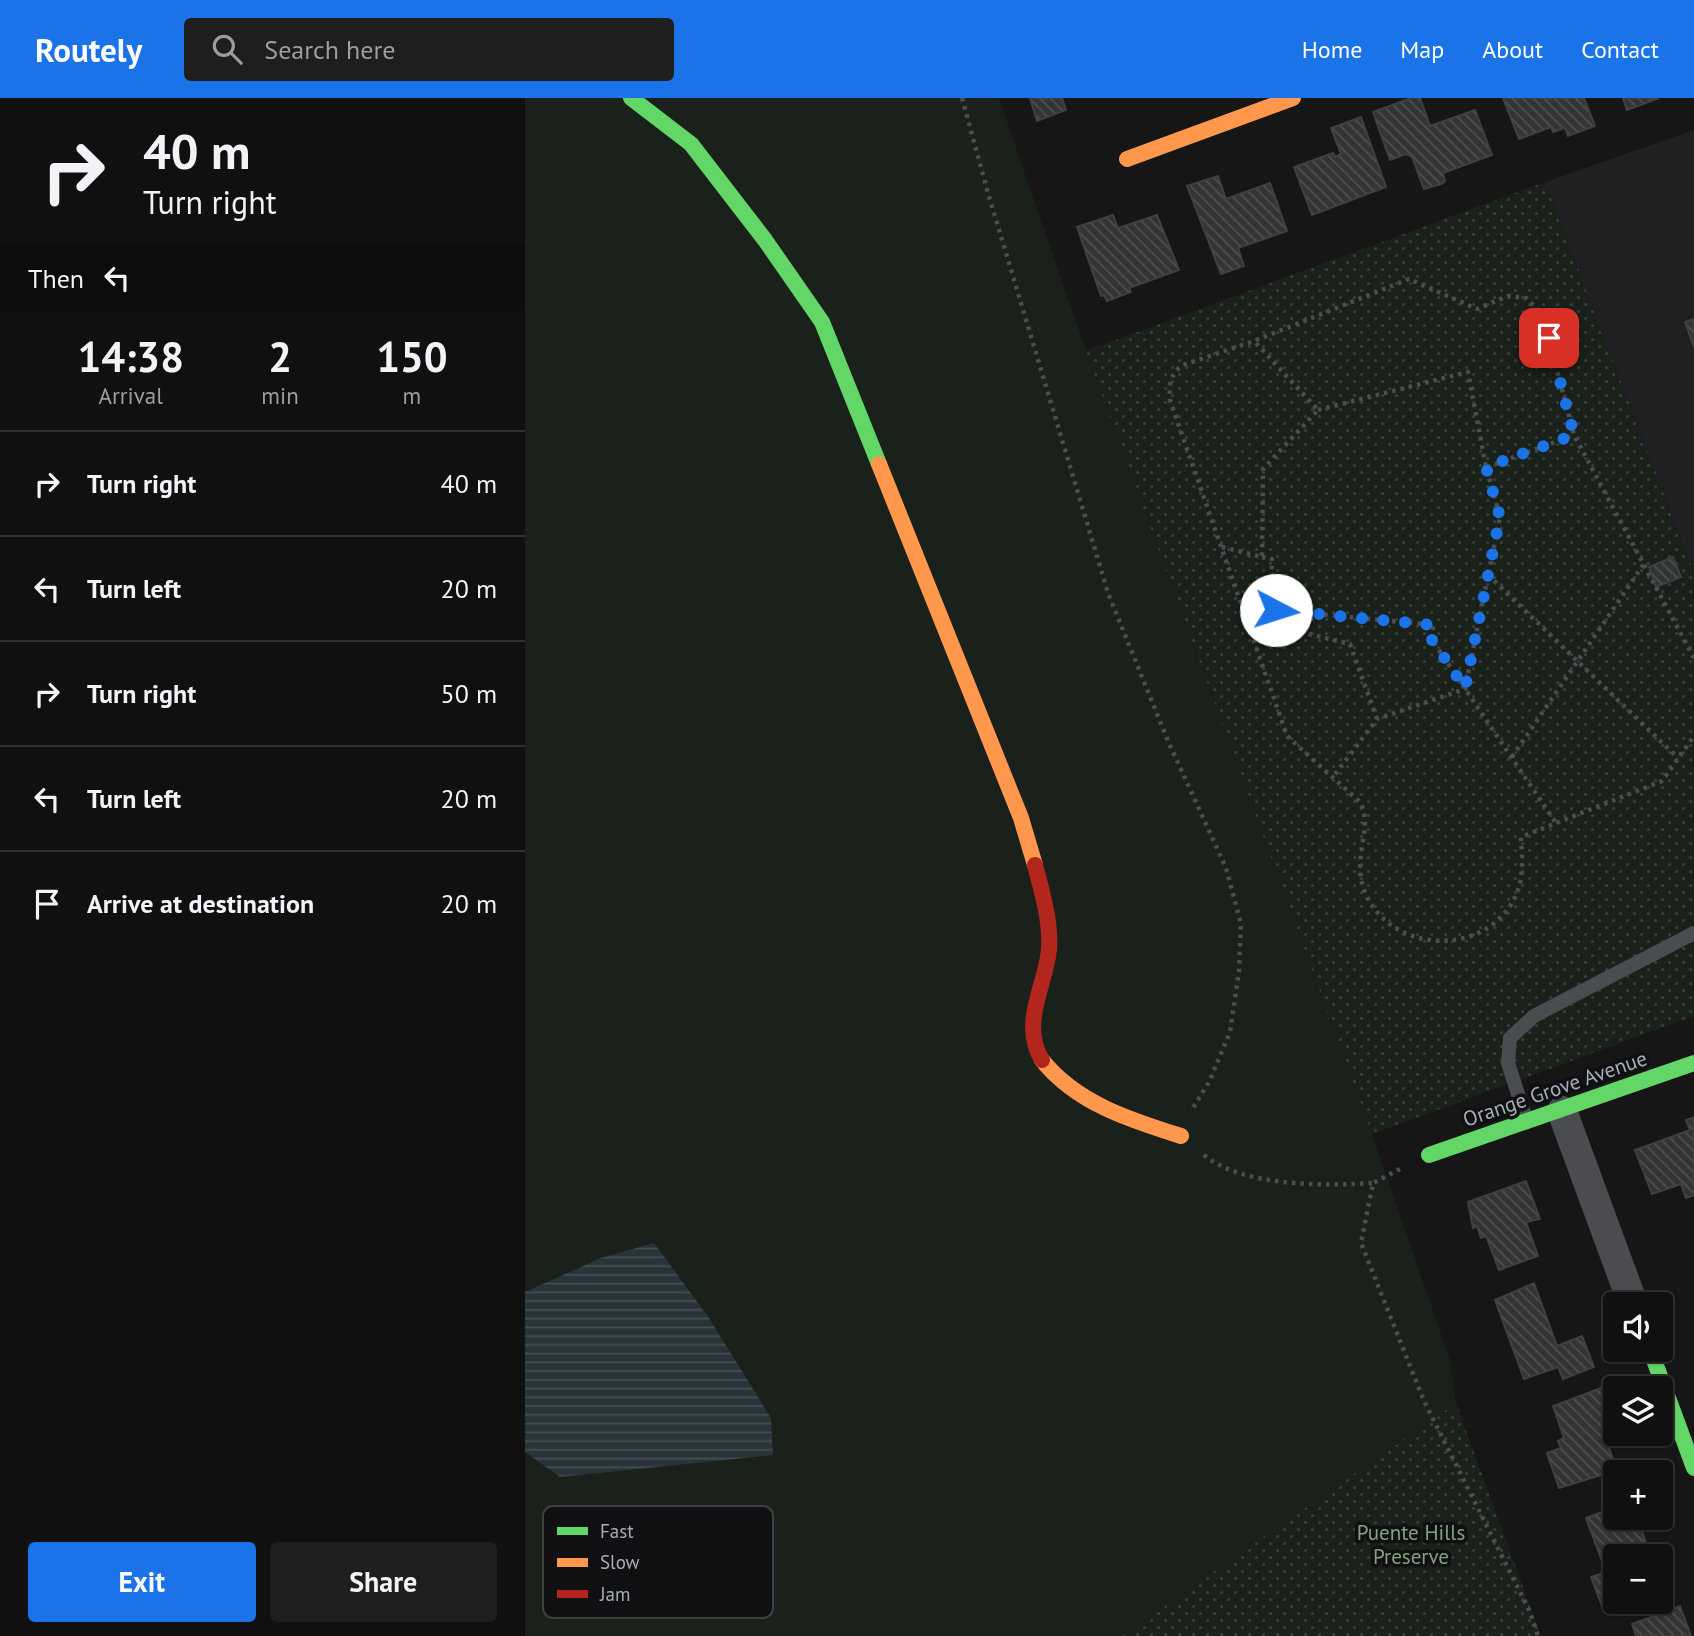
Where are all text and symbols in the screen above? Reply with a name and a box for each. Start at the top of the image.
search box [184,18,674,81]
text: Routely [35,28,142,71]
icon: search [208,30,246,68]
text: Search here [264,33,395,66]
text: Home [1302,34,1362,65]
text: Map [1400,34,1444,65]
text: About [1482,34,1543,65]
text: Contact [1581,34,1659,65]
text: 40 m [143,119,250,183]
icon: right [28,126,119,217]
text: Turn right [143,181,277,223]
icon: left [98,259,136,297]
text: Then [28,262,84,295]
pin [1519,308,1579,368]
icon: arrive [1530,319,1568,357]
text: 14:38 [77,329,184,384]
text: 2 [268,329,292,384]
text: 150 [376,329,448,384]
text: Arrival [98,381,163,410]
text: min [261,381,299,410]
text: m [403,381,421,410]
icon: right [28,465,66,503]
text: Turn right [87,467,196,500]
text: 40 m [441,467,497,500]
icon: left [28,570,66,608]
text: Turn left [87,572,181,605]
text: 20 m [441,572,497,605]
position arrow [1239,573,1313,647]
icon: right [28,675,66,713]
text: Turn right [87,677,196,710]
text: 50 m [441,677,497,710]
icon: left [28,780,66,818]
text: Turn left [87,782,181,815]
text: 20 m [441,782,497,815]
icon: arrive [28,885,66,923]
text: Arrive at destination [87,887,314,920]
text: 20 m [441,887,497,920]
street label: Orange Grove Avenue [1459,1044,1650,1133]
map controls [1603,1292,1673,1614]
button: sound [1603,1292,1673,1362]
button: layers [1603,1376,1673,1446]
button: + [1603,1460,1673,1530]
legend [543,1506,773,1618]
text: Fast [600,1519,634,1543]
park label: Puente Hills Preserve [1357,1519,1465,1570]
button: Exit [28,1542,256,1622]
button: Share [270,1542,497,1622]
button: − [1603,1544,1673,1614]
text: Slow [600,1550,640,1574]
text: Jam [599,1582,630,1606]

